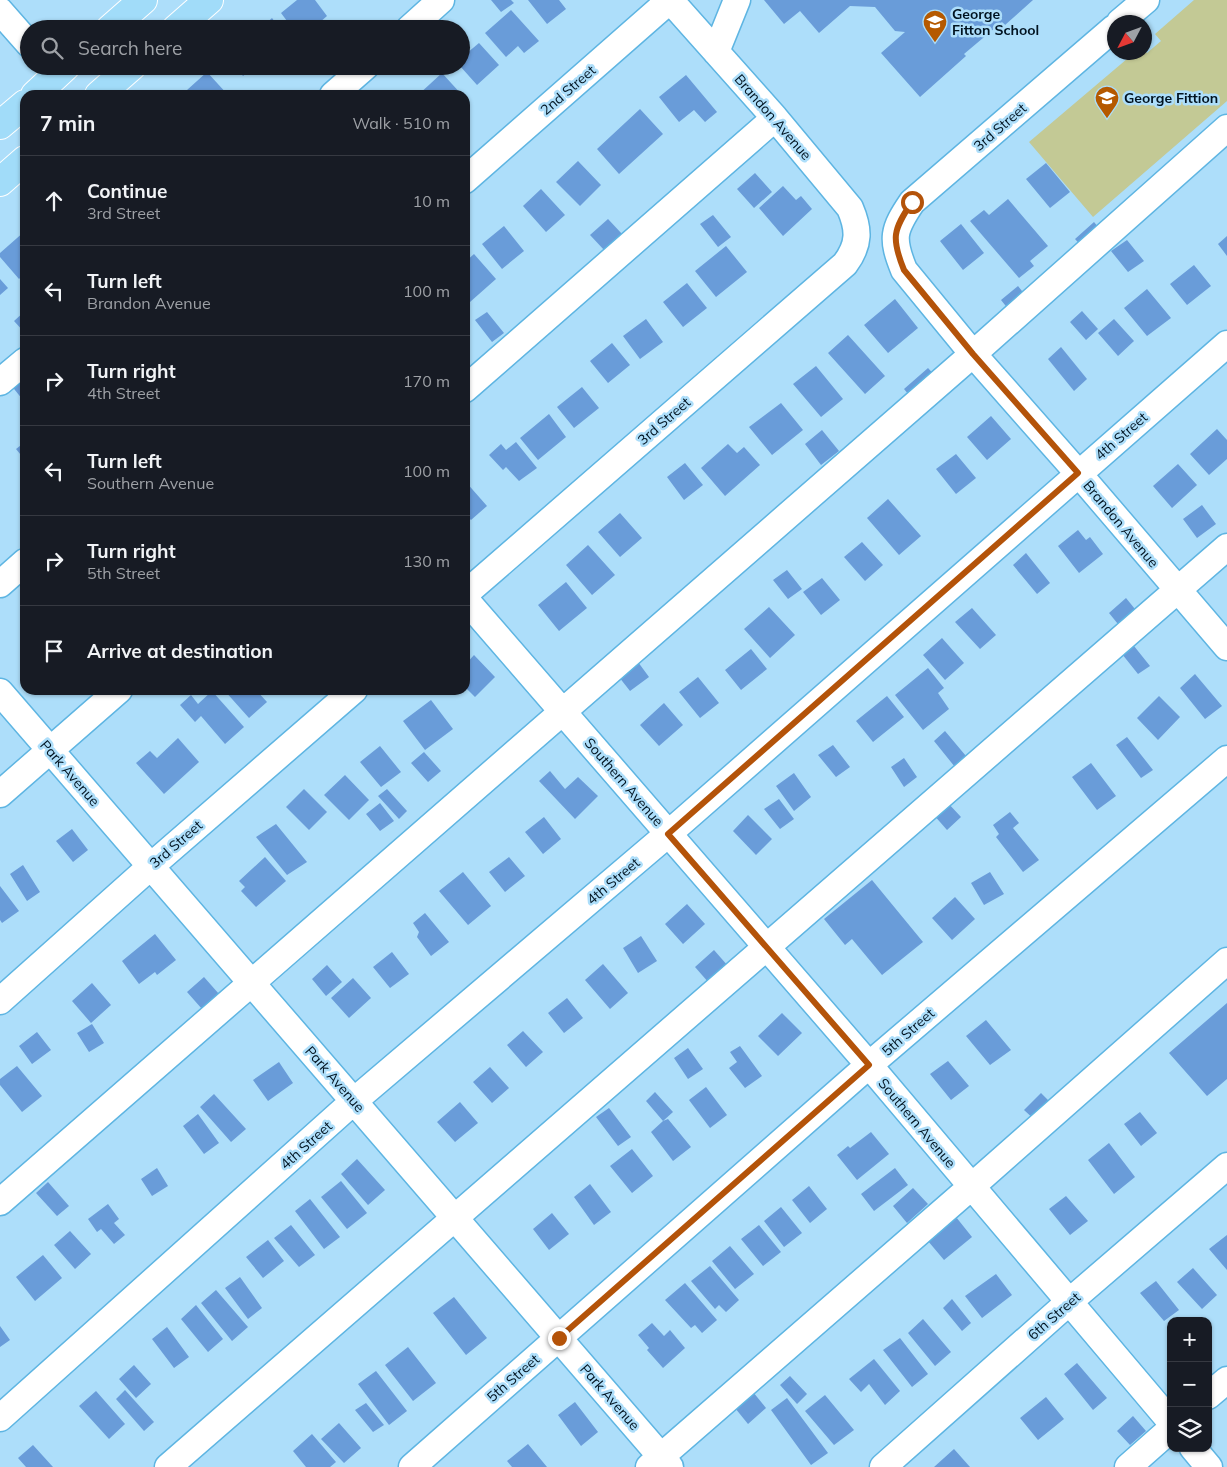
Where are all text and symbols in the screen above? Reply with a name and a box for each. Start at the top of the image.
place label: George Fitton School [952,5,1039,39]
school or university icon: George Fitton School [922,9,948,43]
north arrow [1107,15,1152,60]
search box [20,20,470,75]
icon: search [38,34,66,62]
text: Search here [78,36,182,60]
street label: 2nd Street [537,61,599,119]
street label: Brandon Avenue [731,70,815,164]
school or university icon: George Fittion [1094,85,1120,119]
place label: George Fittion [1124,89,1218,107]
street label: 3rd Street [970,99,1030,155]
text: 7 min [40,110,95,136]
text: Walk · 510 m [352,113,450,133]
text: Continue [87,179,167,203]
icon: ahead [40,187,68,215]
text: 10 m [413,191,450,211]
route start [901,191,924,214]
text: 3rd Street [87,203,160,223]
text: Turn left [87,269,162,293]
icon: left [40,277,68,305]
text: 100 m [403,281,450,301]
text: Brandon Avenue [87,293,211,313]
text: Turn right [87,359,176,383]
icon: right [40,367,68,395]
text: 170 m [403,371,450,391]
text: 4th Street [87,383,160,403]
street label: 3rd Street [634,393,694,449]
street label: 4th Street [1091,408,1151,464]
text: Turn left [87,449,162,473]
icon: left [40,457,68,485]
text: 100 m [403,461,450,481]
text: Southern Avenue [87,473,214,493]
street label: Brandon Avenue [1079,477,1163,571]
text: Turn right [87,539,176,563]
icon: right [40,547,68,575]
text: 130 m [403,551,450,571]
text: 5th Street [87,563,160,583]
icon: arrive [40,637,68,665]
text: Arrive at destination [87,639,273,663]
street label: Southern Avenue [581,734,667,830]
street label: Park Avenue [36,736,104,810]
street label: 3rd Street [146,816,206,872]
street label: 4th Street [583,854,643,908]
street label: 5th Street [878,1004,938,1060]
street label: Park Avenue [301,1042,369,1116]
street label: Southern Avenue [874,1075,960,1171]
street label: 4th Street [276,1117,336,1173]
street label: 6th Street [1024,1288,1084,1344]
map controls [1167,1317,1212,1452]
button: + [1167,1317,1212,1362]
route end [548,1327,571,1350]
street label: 5th Street [483,1350,543,1406]
street label: Park Avenue [576,1360,644,1434]
button: − [1167,1362,1212,1407]
button: layers [1167,1407,1212,1452]

